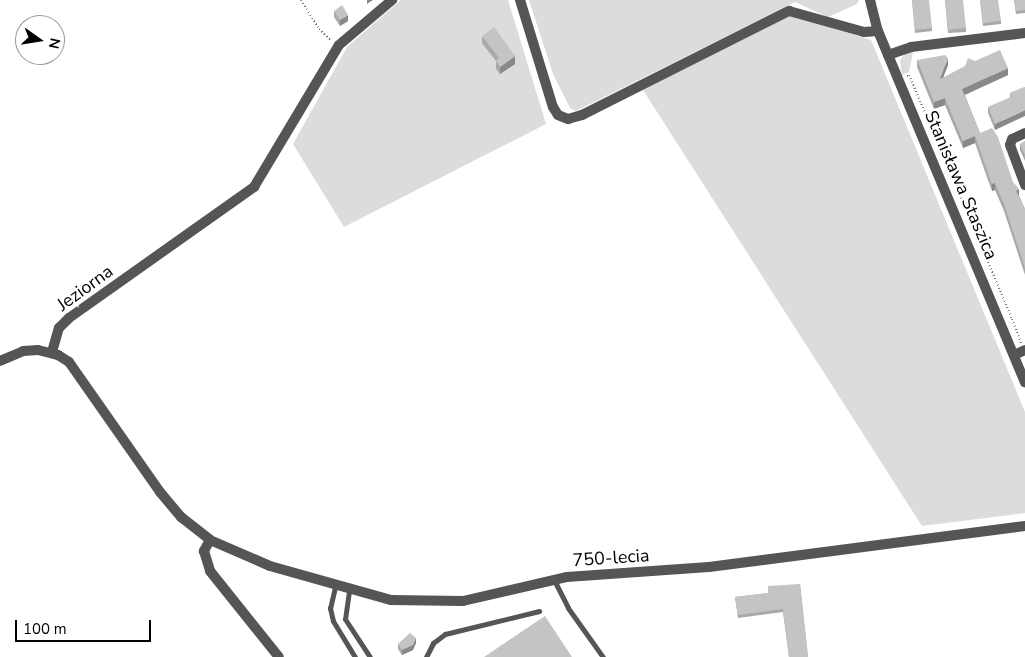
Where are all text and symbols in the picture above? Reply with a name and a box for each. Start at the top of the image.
north arrow [15,15,65,65]
text: N [44,36,65,50]
street label: Stanisława Staszica [920,107,1002,263]
street label: Jeziorna [53,260,117,316]
street label: 750-lecia [572,545,650,571]
scale bar [18,610,154,642]
text: 100 m [23,619,67,639]

